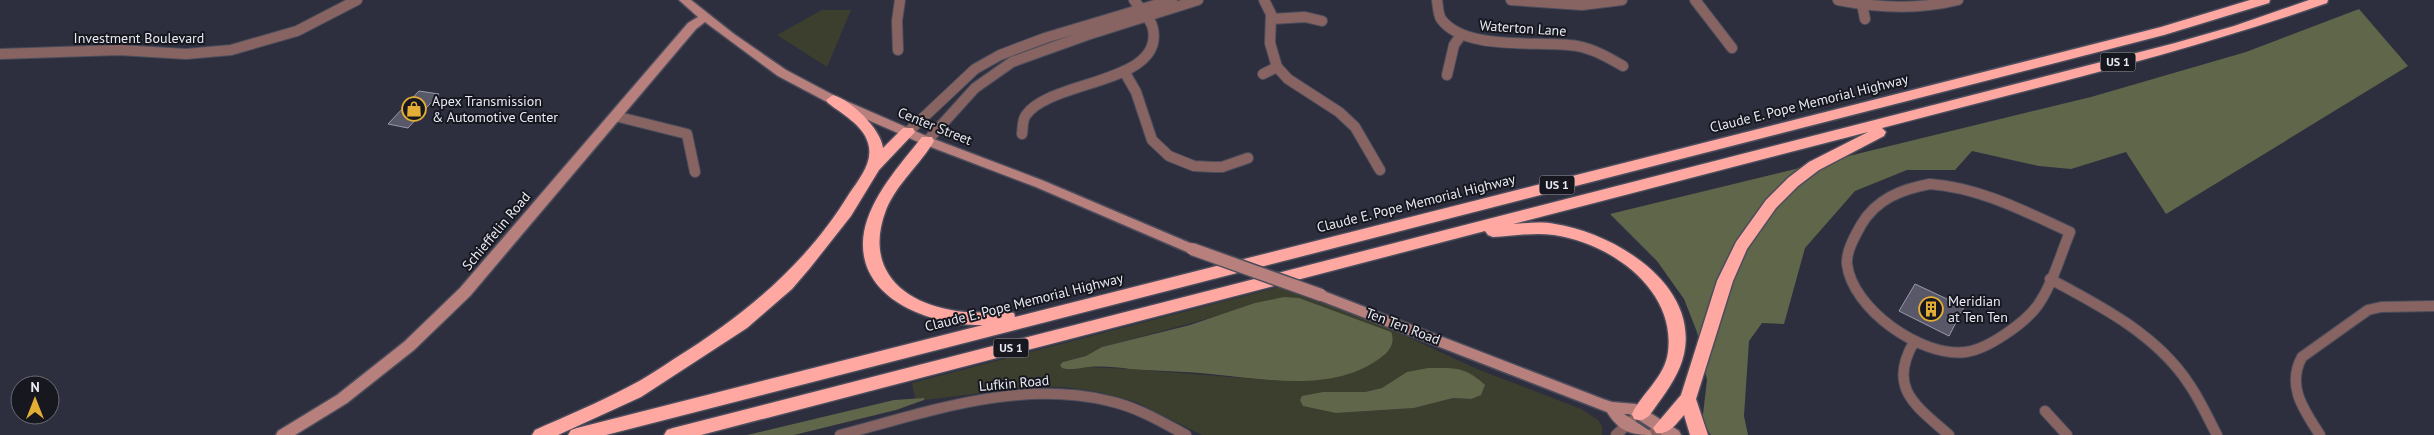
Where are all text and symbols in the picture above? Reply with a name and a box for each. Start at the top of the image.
street label: Waterton Lane [1479,16,1567,40]
street label: Investment Boulevard [74,29,204,47]
road number: US 1 [2100,52,2136,72]
street label: Claude E. Pope Memorial Highway [1708,70,1910,136]
place label: Apex Transmission & Automotive Center [432,92,558,126]
shop icon: Apex Transmission & Automotive Center [401,96,427,122]
street label: Center Street [895,103,975,149]
street label: Claude E. Pope Memorial Highway [1315,170,1517,236]
road number: US 1 [1540,176,1574,194]
street label: Schieffelin Road [458,188,534,274]
street label: Claude E. Pope Memorial Highway [923,269,1125,335]
place label: Meridian at Ten Ten [1948,292,2008,326]
building icon: Meridian at Ten Ten [1918,296,1944,322]
street label: Ten Ten Road [1363,304,1443,348]
road number: US 1 [994,338,1028,358]
street label: Lufkin Road [978,371,1050,395]
north arrow [10,375,60,425]
text: N [30,378,40,396]

